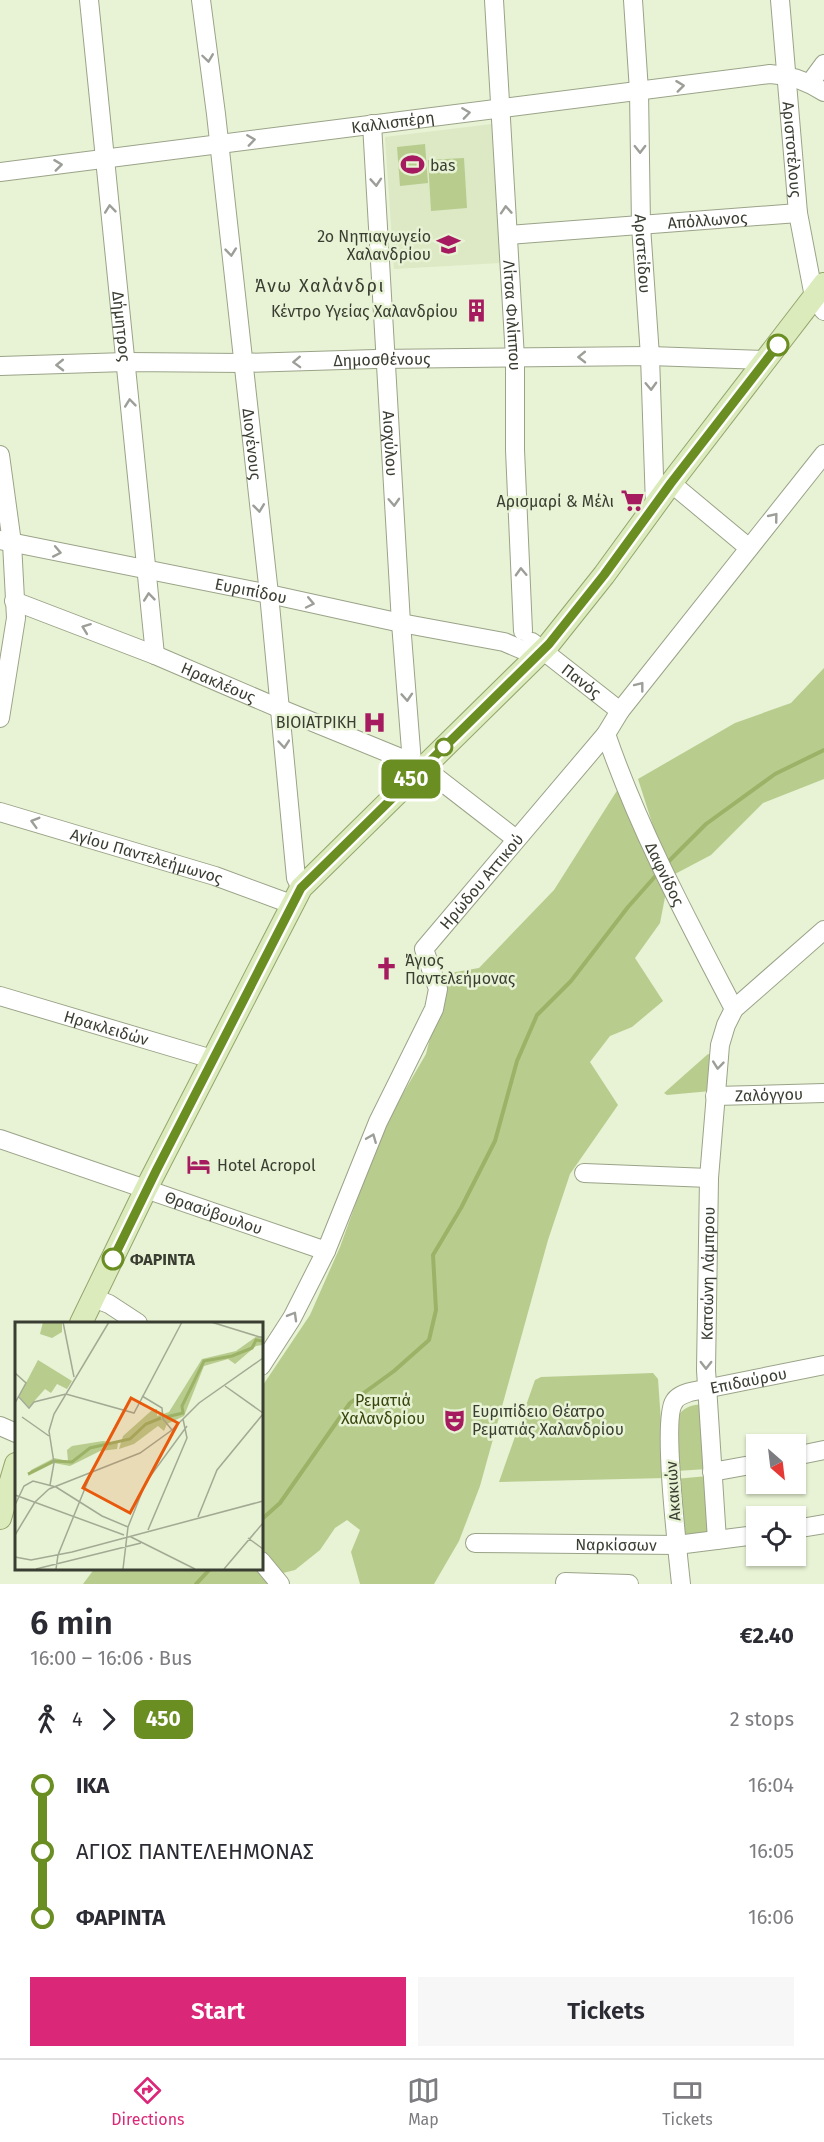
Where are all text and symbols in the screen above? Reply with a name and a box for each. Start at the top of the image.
one-way arrow [202,53,214,63]
one-way arrow [675,80,685,92]
street label: Αριστοτέλους [779,101,806,199]
street label: Καλλισπέρη [350,107,436,137]
one-way arrow [461,107,470,119]
one-way arrow [247,134,256,146]
one-way arrow [634,145,646,154]
sports icon: bas [399,152,425,178]
place label: bas [430,156,455,175]
one-way arrow [53,159,63,171]
one-way arrow [370,178,383,187]
one-way arrow [104,204,117,213]
one-way arrow [500,205,513,214]
street label: Απόλλωνος [667,207,749,232]
street label: Αριστείδου [631,214,655,294]
place label: 2ο Νηπιαγωγείο Χαλανδρίου [317,227,431,264]
school or university icon: 2ο Νηπιαγωγείο Χαλανδρίου [436,232,462,258]
one-way arrow [224,247,237,256]
street label: Λίτσα Φιλίππου [500,260,525,371]
district label: Άνω Χαλάνδρι [255,275,385,297]
street label: Δήμητρος [109,290,135,363]
building icon: Κέντρο Υγείας Χαλανδρίου [463,298,489,324]
place label: Κέντρο Υγείας Χαλανδρίου [271,302,458,321]
unlabelled marker [767,334,789,356]
street label: Δημοσθένους [333,349,431,370]
one-way arrow [577,351,586,363]
one-way arrow [292,355,301,368]
one-way arrow [55,358,64,371]
one-way arrow [645,382,657,391]
one-way arrow [124,398,137,407]
street label: Διογένους [239,407,266,481]
street label: Αισχύλου [379,410,402,477]
supermarket icon: Αρισμαρί & Μέλι [619,488,645,514]
place label: Αρισμαρί & Μέλι [497,492,614,511]
one-way arrow [388,498,401,507]
one-way arrow [253,504,265,513]
one-way arrow [766,512,777,523]
one-way arrow [52,545,62,558]
one-way arrow [514,568,527,577]
street label: Ευριπίδου [213,574,289,607]
one-way arrow [143,592,156,601]
one-way arrow [305,596,315,609]
one-way arrow [81,623,92,636]
street label: Ηρακλέους [178,658,259,707]
street label: Πανός [558,660,605,702]
one-way arrow [632,682,643,693]
one-way arrow [400,693,413,702]
hospital icon: ΒΙΟΙΑΤΡΙΚΗ [362,709,388,735]
place label: ΒΙΟΙΑΤΡΙΚΗ [276,713,357,732]
unlabelled marker [435,738,453,756]
one-way arrow [277,739,290,748]
line badge: 450 [376,760,446,798]
text: 450 [393,766,429,792]
one-way arrow [30,817,41,829]
street label: Αγίου Παντελεήμωνος [68,824,226,888]
street label: Ηρώδου Αττικού [435,830,527,933]
street label: Δαφνίδος [642,839,689,909]
place label: Άγιος Παντελεήμονας [405,951,516,988]
church icon: Άγιος Παντελεήμονας [374,956,400,982]
street label: Ηρακλειδών [62,1006,151,1049]
one-way arrow [712,1061,725,1070]
street label: Ζαλόγγου [735,1084,803,1105]
one-way arrow [364,1134,377,1144]
hotel icon: Hotel Acropol [186,1152,212,1178]
place label: Hotel Acropol [217,1156,316,1175]
street label: Θρασύβουλου [162,1187,265,1238]
street label: Κατσώνη Λάμπρου [697,1206,718,1340]
marker: ΦΑΡΙΝΤΑ [102,1248,124,1270]
place label: ΦΑΡΙΝΤΑ [130,1250,196,1269]
one-way arrow [285,1312,297,1322]
inset map [15,1322,262,1569]
one-way arrow [700,1360,712,1369]
street label: Επιδαύρου [708,1363,789,1397]
park label: Ρεματιά Χαλανδρίου [341,1391,425,1428]
place label: Ευριπίδειο Θέατρο Ρεματιάς Χαλανδρίου [472,1402,624,1439]
theatre icon: Ευριπίδειο Θέατρο Ρεματιάς Χαλανδρίου [441,1407,467,1433]
north arrow [746,1434,806,1494]
map controls [746,1434,806,1566]
street label: Ακακιών [661,1460,685,1522]
button: locate [746,1506,806,1566]
street label: Ναρκίσσων [575,1534,657,1554]
text: 6 min [30,1603,113,1643]
text: €2.40 [740,1622,794,1649]
text: 16:00 – 16:06 · Bus [30,1646,192,1670]
icon: walk [30,1703,63,1736]
icon: forward [92,1703,125,1736]
text: 450 [146,1706,181,1732]
text: 4 [72,1707,83,1731]
text: 2 stops [730,1707,794,1731]
text: ΙΚΑ [76,1772,109,1799]
text: 16:04 [748,1773,794,1797]
text: ΑΓΙΟΣ ΠΑΝΤΕΛΕΗΜΟΝΑΣ [76,1838,314,1865]
text: 16:05 [749,1839,794,1863]
text: ΦΑΡΙΝΤΑ [76,1904,165,1931]
text: 16:06 [748,1905,794,1929]
button: Start [30,1977,406,2046]
button: Tickets [418,1977,794,2046]
tab: Directions [111,2074,185,2129]
tab: Map [407,2074,440,2129]
tab: Tickets [662,2074,713,2129]

